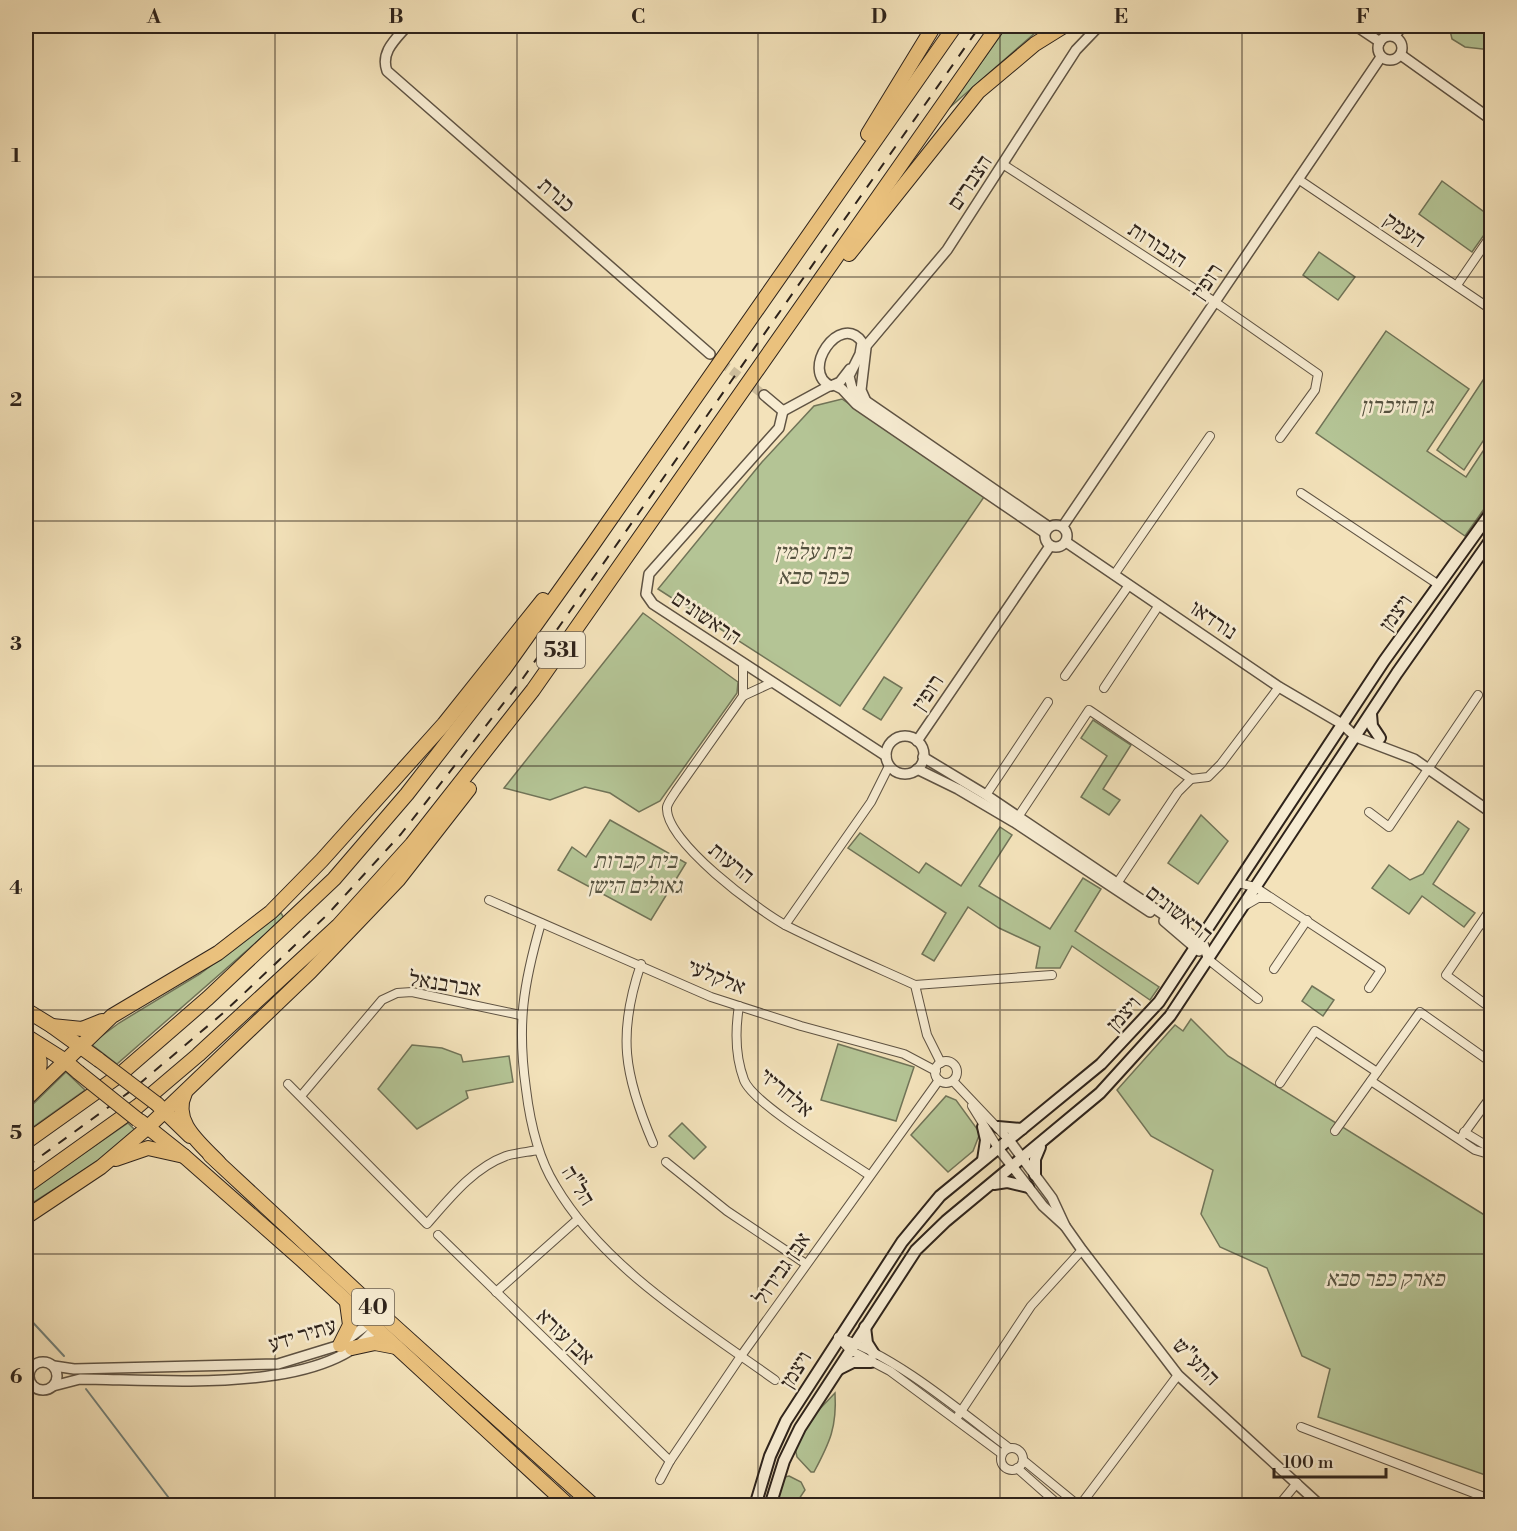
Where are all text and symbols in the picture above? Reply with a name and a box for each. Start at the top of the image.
text: A [146,5,162,30]
text: B [388,5,404,30]
text: C [631,5,645,30]
text: D [871,5,887,30]
text: E [1114,5,1128,30]
text: F [1356,5,1370,30]
text: 1 [11,144,21,169]
street label: הצברים [942,150,999,216]
street label: כנרת [532,172,580,219]
street label: העמק [1378,206,1430,254]
street label: הגבורות [1123,216,1192,274]
street label: רופין [1185,258,1229,305]
text: 2 [10,388,22,413]
park label: גן הזיכרון [1361,393,1435,420]
park label: בית עלמין כפר סבא [774,539,853,591]
street label: הראשונים [666,585,746,651]
street label: ויצמן [1374,589,1419,637]
street label: נורדאו [1184,595,1242,646]
text: 3 [10,632,22,657]
road number: 531 [537,632,585,668]
street label: רופין [906,669,950,716]
street label: הרעות [703,837,759,890]
park label: בית קברות גאולים הישן [588,848,684,900]
text: 4 [9,876,23,901]
street label: הראשונים [1140,879,1218,949]
street label: אלקלעי [683,954,750,1001]
street label: אברבנאל [407,965,483,1004]
street label: ויצמן [1101,990,1147,1038]
street label: אלחריזי [753,1063,819,1124]
text: 5 [10,1121,22,1146]
street label: הל"ה [555,1161,600,1211]
street label: אבן גבירול [747,1227,817,1310]
park label: פארק כפר סבא [1326,1266,1446,1293]
road number: 40 [352,1289,394,1325]
street label: אבן עזרא [530,1303,600,1371]
street label: עתיר ידע [265,1312,340,1359]
street label: התע"ש [1166,1332,1225,1392]
street label: ויצמן [774,1346,818,1394]
text: 6 [10,1365,23,1390]
scale bar [1274,1441,1386,1479]
text: 100 m [1283,1451,1334,1474]

